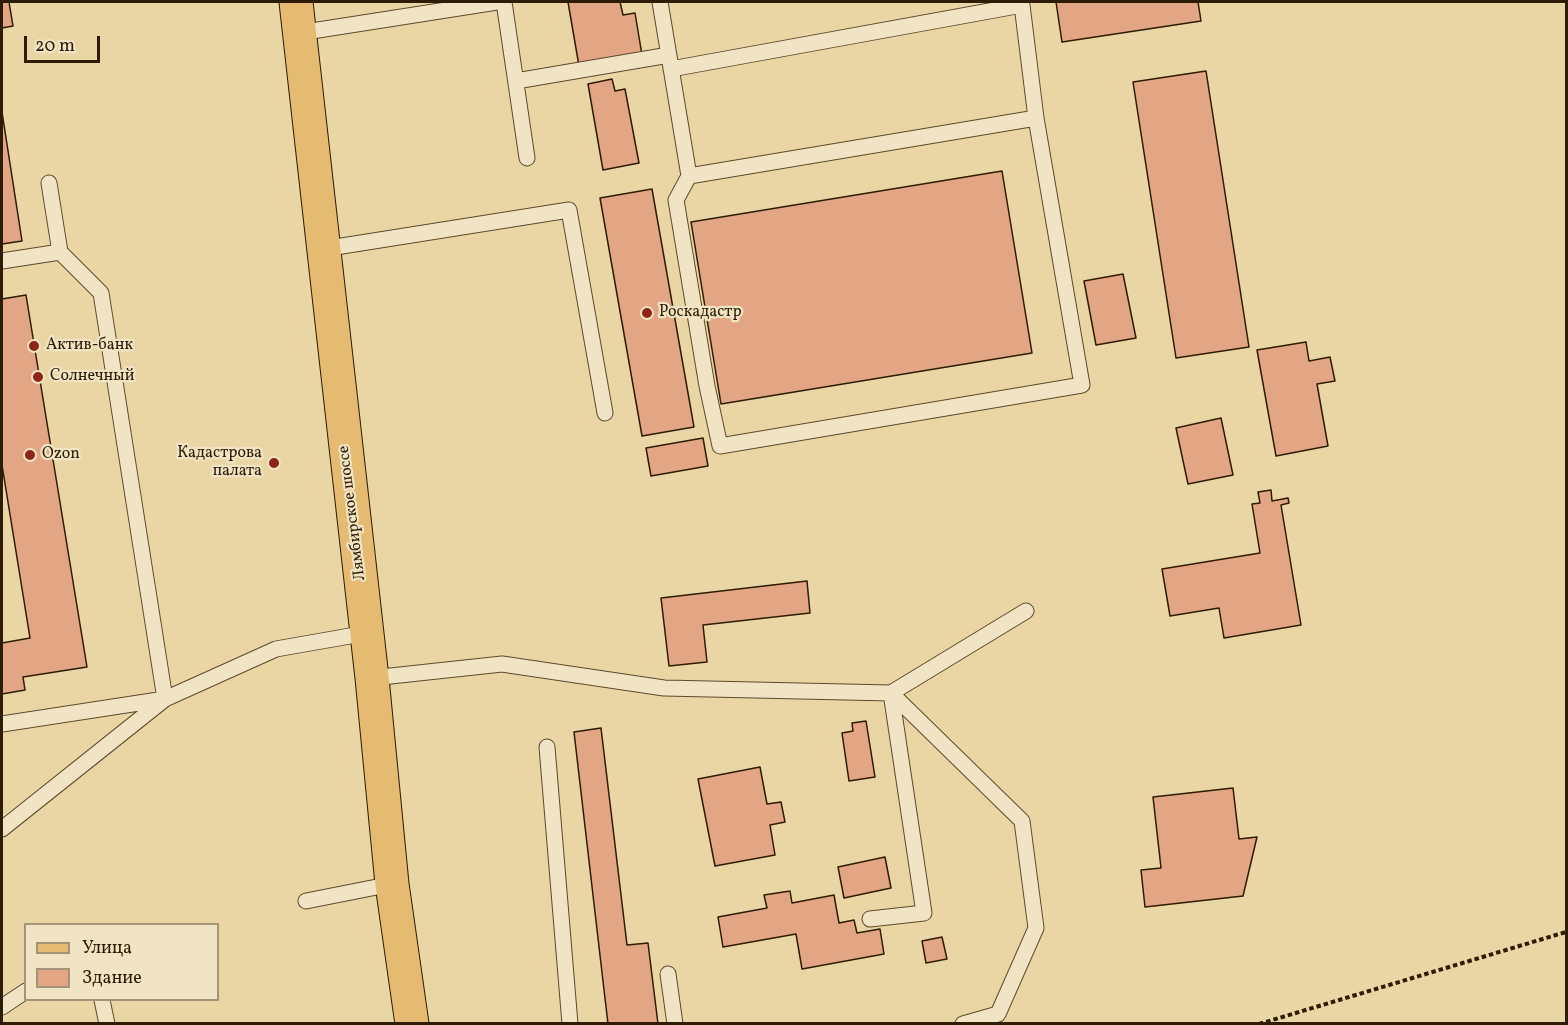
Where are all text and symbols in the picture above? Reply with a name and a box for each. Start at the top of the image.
scale bar [27,24,104,62]
text: 20 m [35,34,75,59]
place label: Роскадастр [659,303,742,323]
marker: Роскадастр [640,306,654,320]
place label: Актив-банк [46,336,133,356]
marker: Актив-банк [27,339,41,353]
place label: Солнечный [50,367,134,387]
marker: Солнечный [31,370,45,384]
place label: Кадастрова палата [177,444,262,482]
street label: Лямбирское шоссе [335,444,371,582]
place label: Ozon [42,445,80,465]
marker: Ozon [23,448,37,462]
marker: Кадастрова палата [267,456,281,470]
legend [24,923,219,1001]
text: Улица [82,936,132,961]
text: Здание [82,966,142,991]

